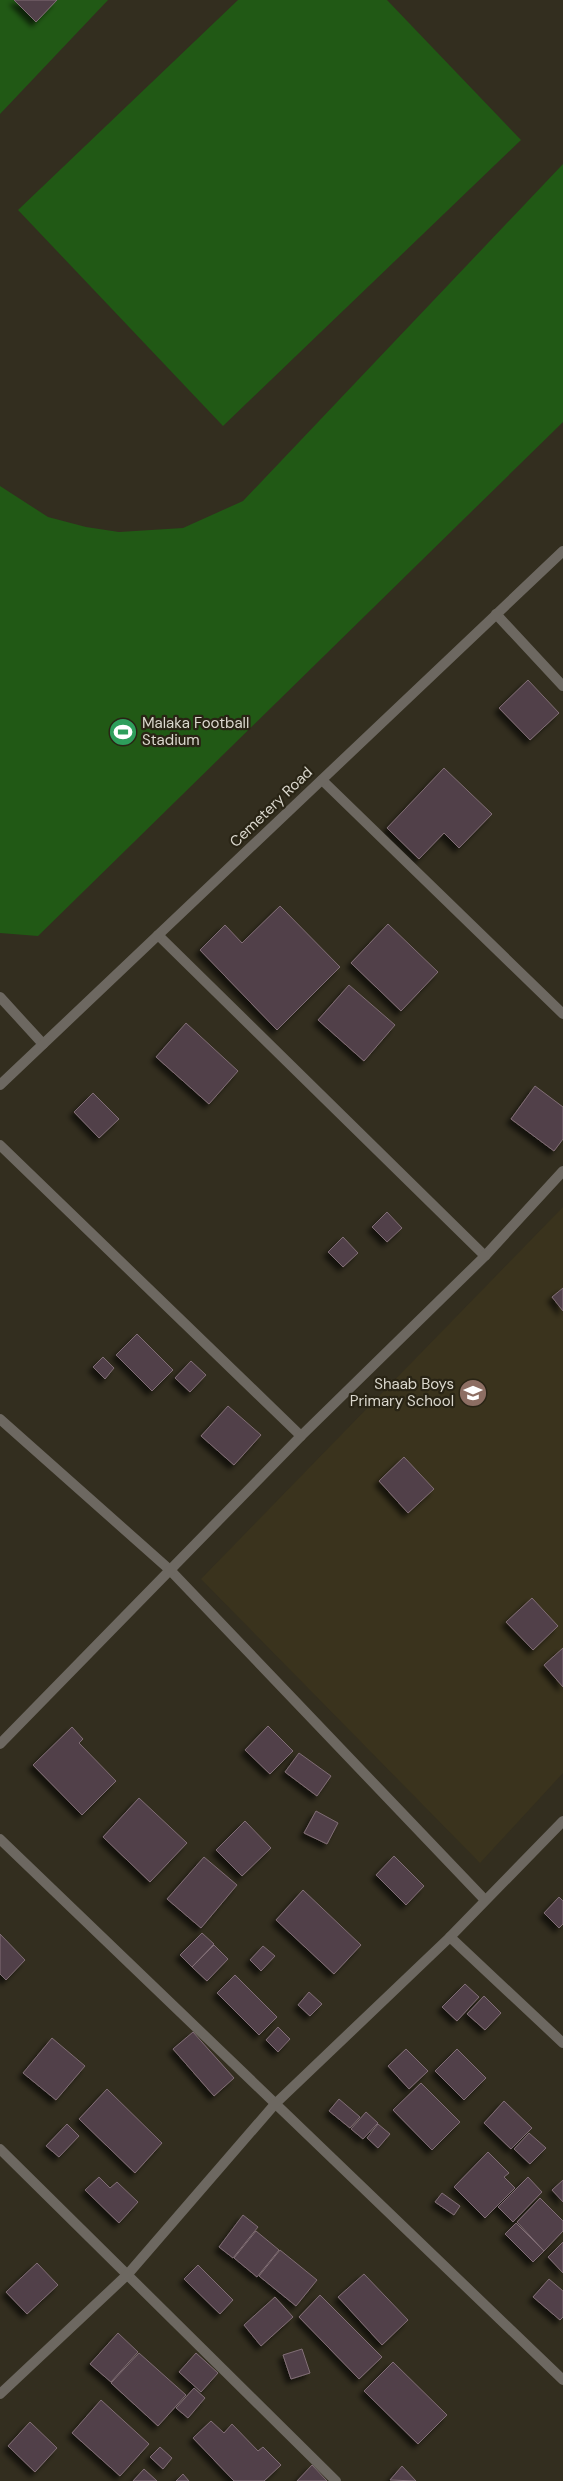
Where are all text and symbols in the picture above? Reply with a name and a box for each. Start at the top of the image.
place label: Malaka Football Stadium [142,713,249,750]
sports icon: Malaka Football Stadium [108,717,138,747]
street label: Cemetery Road [225,762,317,852]
place label: Shaab Boys Primary School [350,1374,454,1411]
school or university icon: Shaab Boys Primary School [458,1378,488,1408]

